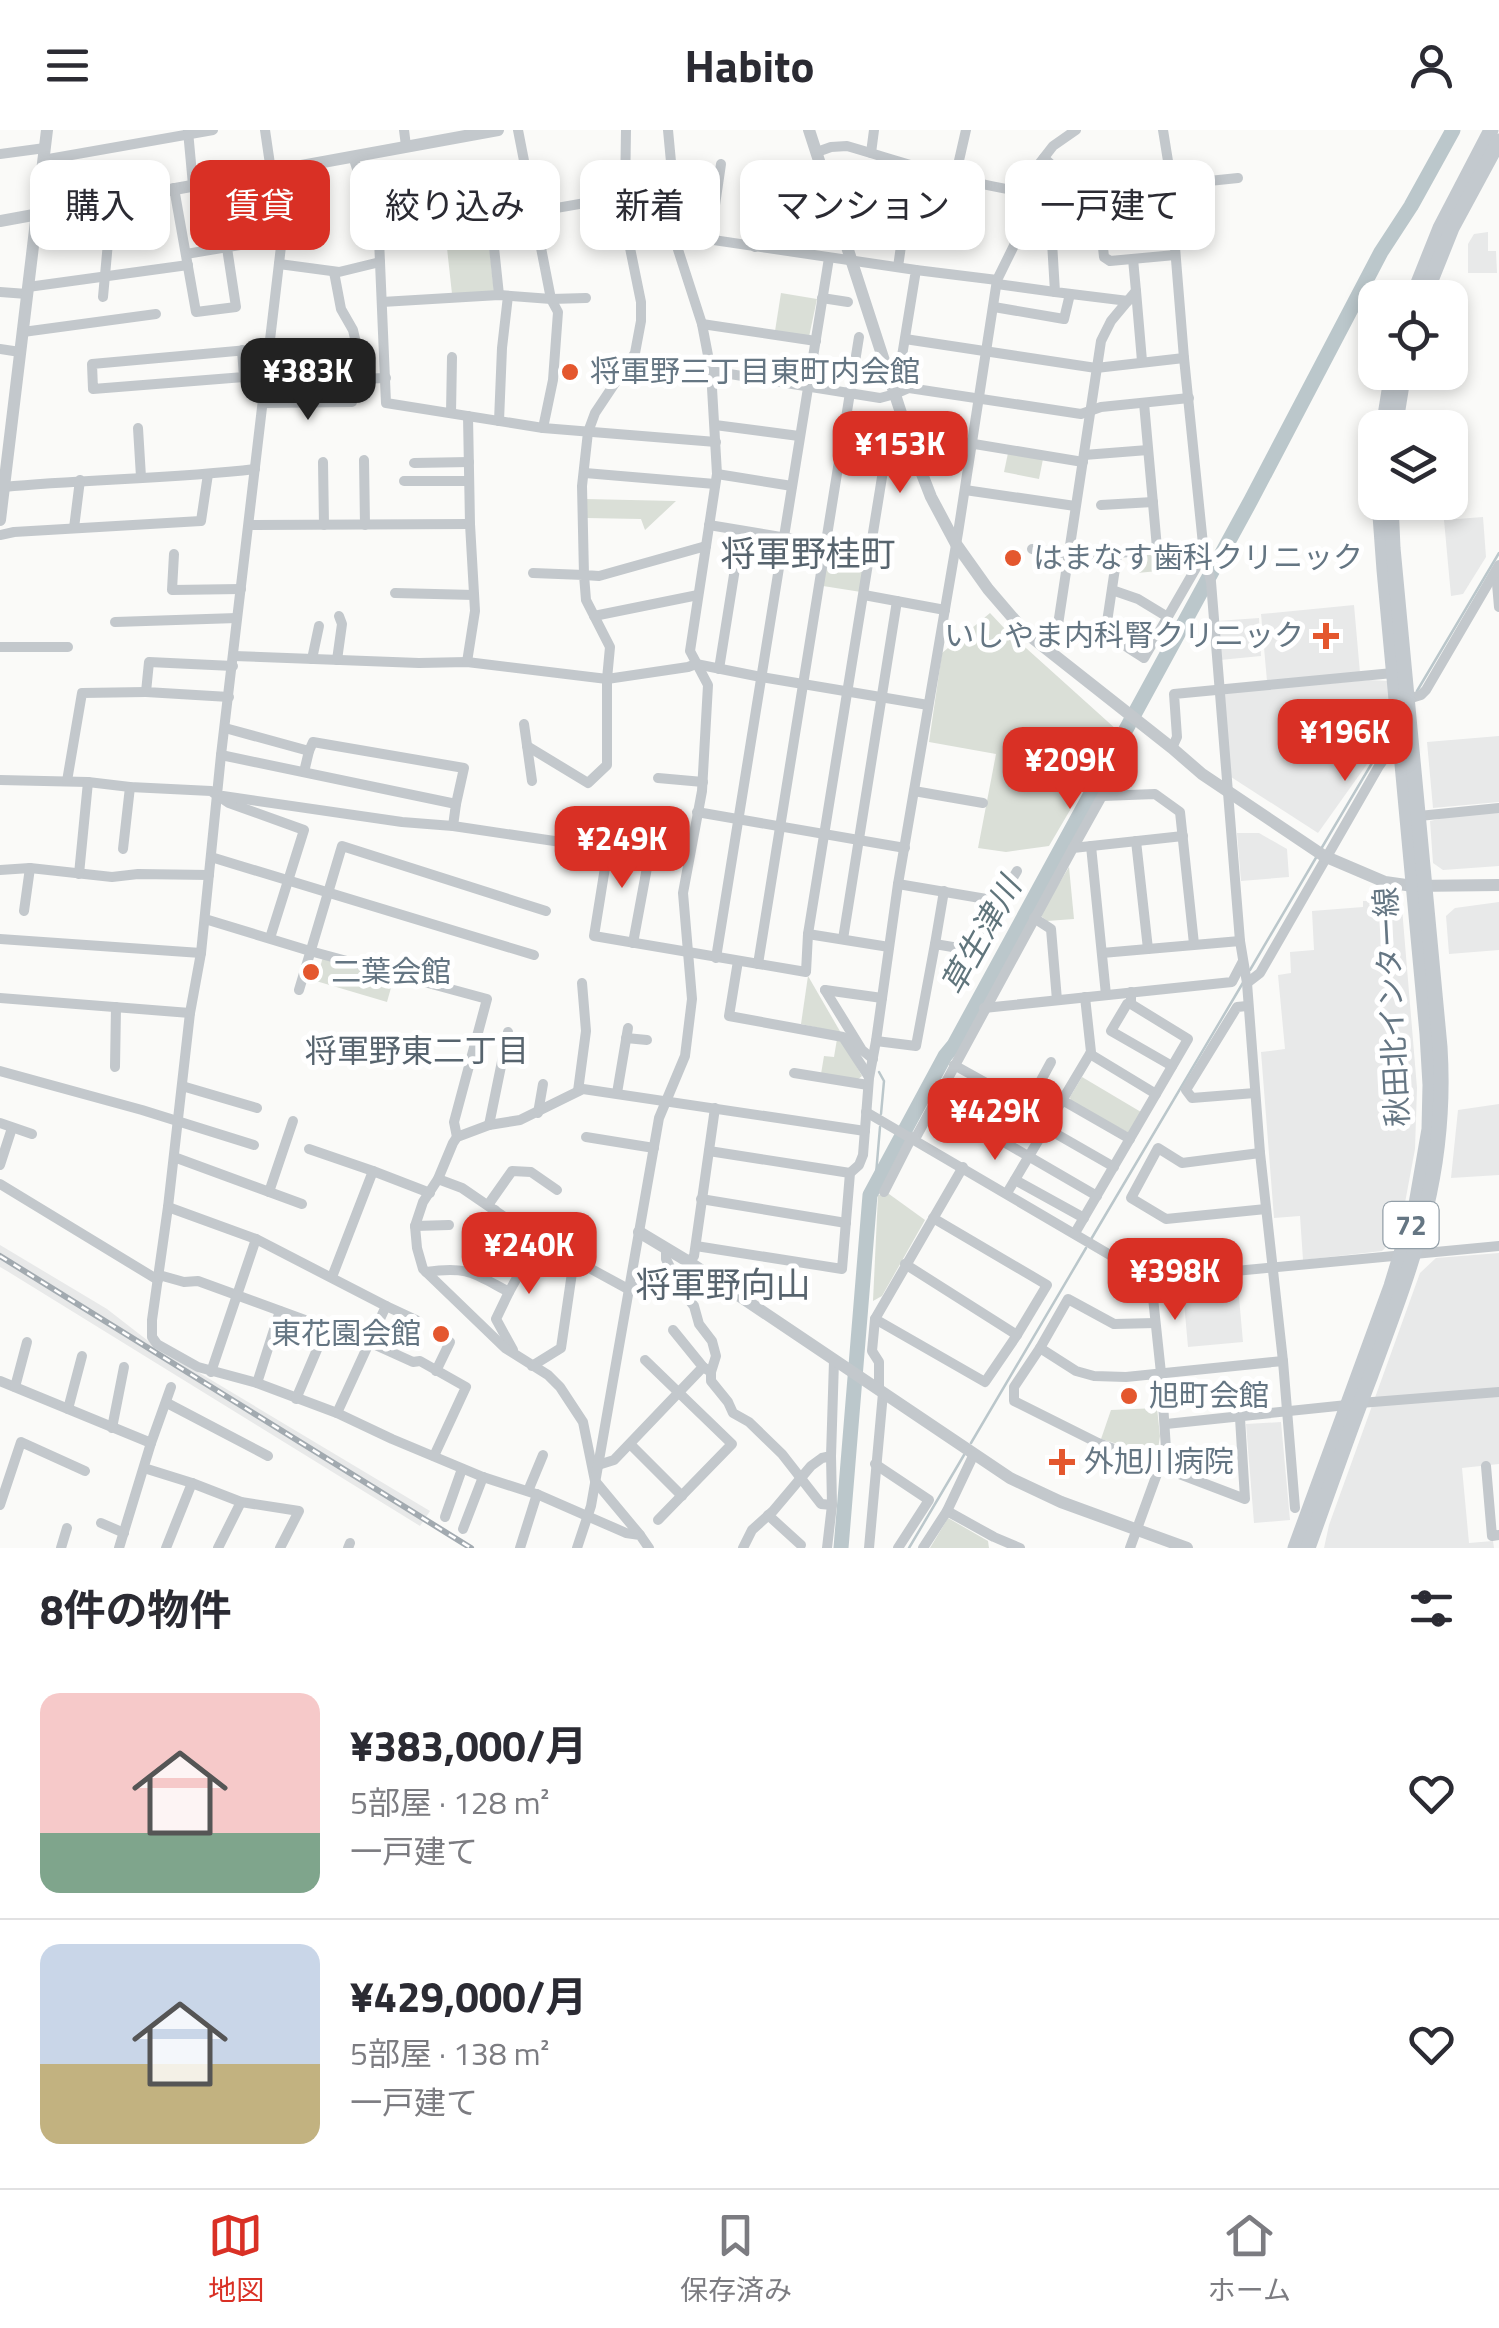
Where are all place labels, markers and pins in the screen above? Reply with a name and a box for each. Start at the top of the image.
pin: ¥383K [238,338,378,423]
place label: 将軍野三丁目東町内会館 [590,348,920,394]
marker: 将軍野三丁目東町内会館 [559,361,581,383]
pin: ¥153K [830,411,970,496]
place label: はまなす歯科クリニック [1033,534,1363,580]
marker: はまなす歯科クリニック [1002,547,1024,569]
place label: いしやま内科腎クリニック [944,612,1304,658]
marker: いしやま内科腎クリニック [1313,623,1339,649]
pin: ¥196K [1275,699,1415,784]
pin: ¥209K [1000,727,1140,812]
pin: ¥249K [552,806,692,891]
place label: 二葉会館 [331,948,451,994]
marker: 二葉会館 [300,961,322,983]
pin: ¥429K [925,1078,1065,1163]
pin: ¥240K [459,1212,599,1297]
pin: ¥398K [1105,1238,1245,1323]
place label: 東花園会館 [271,1310,421,1356]
marker: 東花園会館 [430,1323,452,1345]
place label: 旭町会館 [1149,1372,1269,1418]
marker: 旭町会館 [1118,1385,1140,1407]
place label: 外旭川病院 [1084,1438,1234,1484]
marker: 外旭川病院 [1049,1449,1075,1475]

